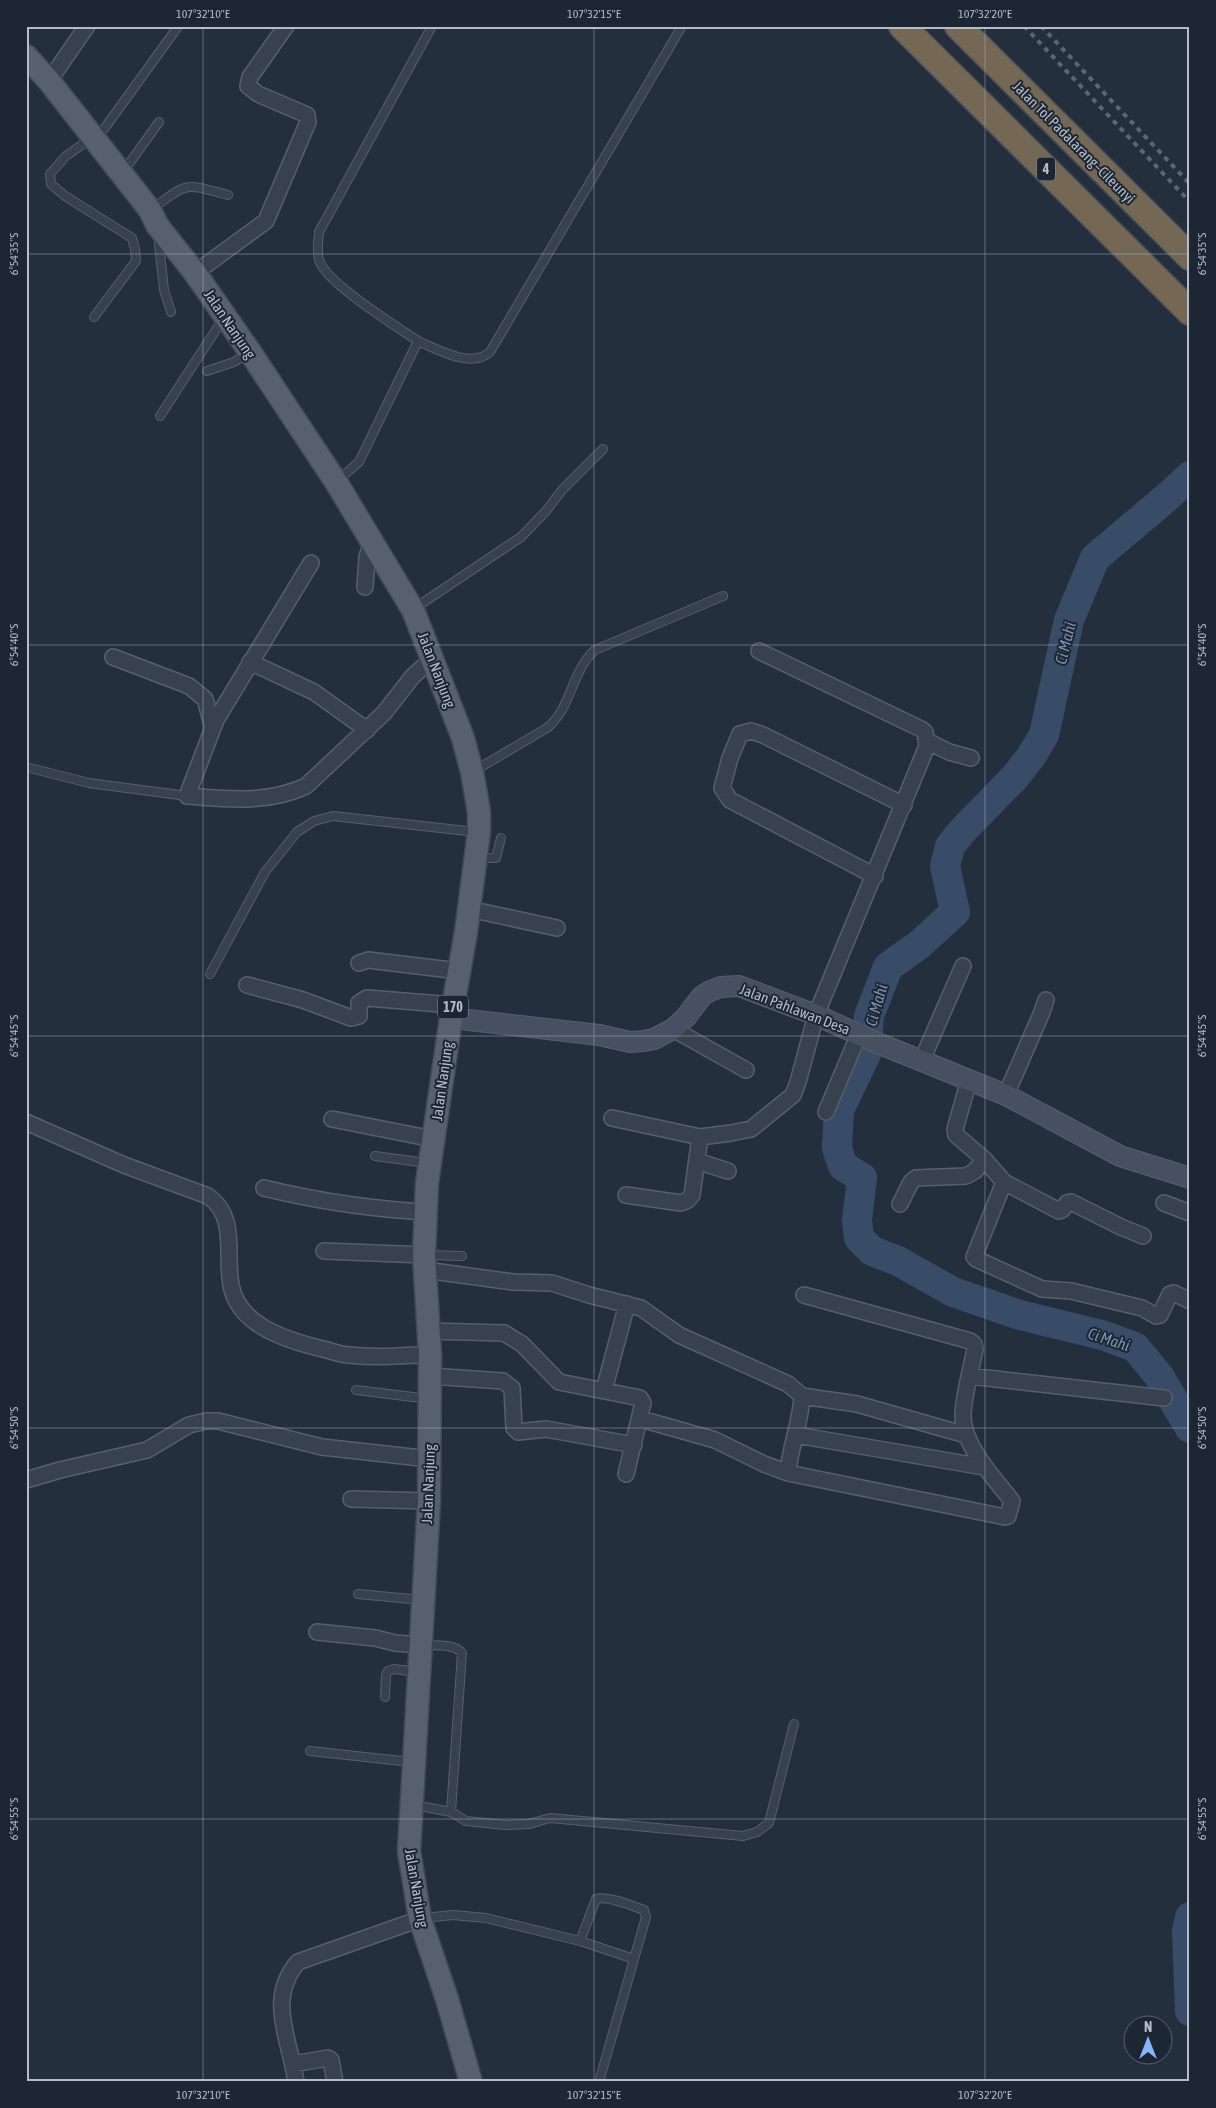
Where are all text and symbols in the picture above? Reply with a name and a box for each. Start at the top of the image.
text: 107°32'10"E [176,7,230,21]
text: 107°32'15"E [567,7,621,21]
text: 107°32'20"E [958,7,1012,21]
street label: Jalan Tol Padalarang–Cileunyi [1009,77,1139,207]
road number: 4 [1037,157,1055,180]
text: 6°54'35"S [7,233,21,275]
text: 6°54'35"S [1195,233,1209,275]
street label: Jalan Nanjung [201,286,260,362]
water label: Ci Mahi [1051,620,1079,666]
text: 6°54'40"S [7,624,21,666]
text: 6°54'40"S [1195,624,1209,666]
street label: Jalan Nanjung [415,630,459,711]
street label: Jalan Pahlawan Desa [737,980,853,1038]
water label: Ci Mahi [861,982,891,1028]
road number: 170 [438,996,468,1019]
text: 6°54'45"S [7,1015,21,1057]
text: 6°54'45"S [1195,1015,1209,1057]
street label: Jalan Nanjung [428,1040,456,1122]
water label: Ci Mahi [1086,1324,1132,1354]
text: 6°54'50"S [7,1407,21,1449]
text: 6°54'50"S [1195,1407,1209,1449]
street label: Jalan Nanjung [418,1443,438,1524]
text: 6°54'55"S [7,1798,21,1840]
text: 6°54'55"S [1195,1798,1209,1840]
street label: Jalan Nanjung [402,1847,432,1929]
north arrow [1124,2016,1174,2066]
text: N [1144,2019,1152,2035]
text: 107°32'10"E [176,2088,230,2102]
text: 107°32'15"E [567,2088,621,2102]
text: 107°32'20"E [958,2088,1012,2102]

